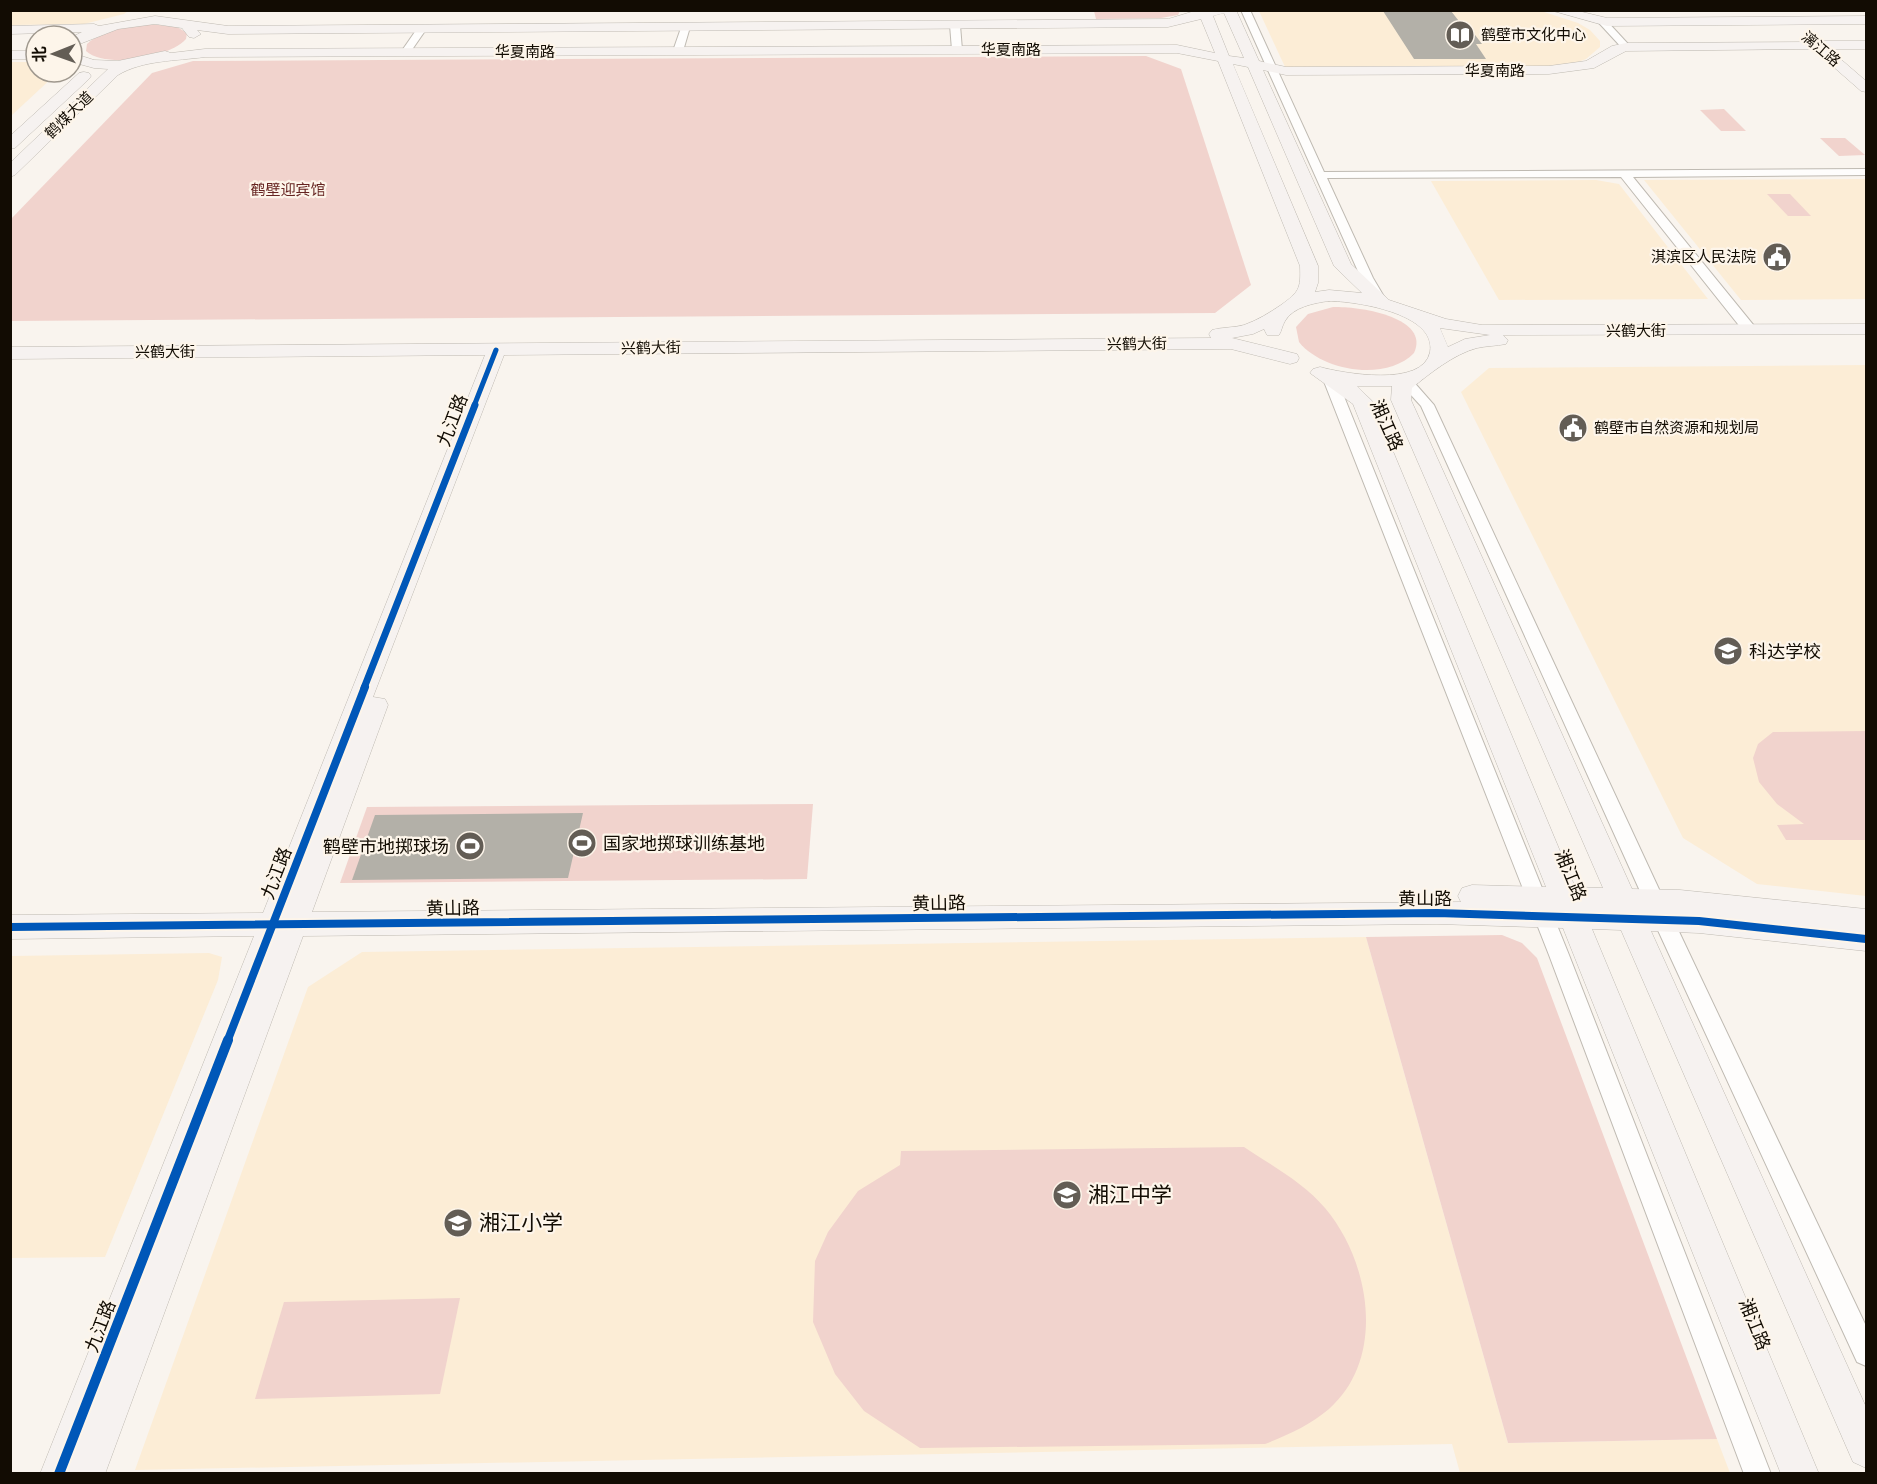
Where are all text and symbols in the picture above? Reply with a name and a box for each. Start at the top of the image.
library icon: 鹤壁市文化中心 [1444,19,1476,51]
north arrow [24,24,84,84]
place label: 鹤壁市文化中心 [1481,26,1586,44]
street label: 漓江路 [1798,28,1844,70]
street label: 华夏南路 [981,41,1041,59]
street label: 华夏南路 [495,43,555,61]
text: 北 [30,46,49,62]
street label: 华夏南路 [1465,62,1525,80]
street label: 鹤煤大道 [41,88,97,142]
park label: 鹤壁迎宾馆 [250,181,326,199]
public building icon: 淇滨区人民法院 [1761,241,1793,273]
place label: 淇滨区人民法院 [1651,248,1756,266]
street label: 兴鹤大街 [1606,322,1666,340]
street label: 兴鹤大街 [1107,334,1167,354]
street label: 兴鹤大街 [621,338,681,358]
street label: 兴鹤大街 [135,343,195,361]
street label: 九江路 [433,391,471,449]
street label: 湘江路 [1366,396,1408,454]
public building icon: 鹤壁市自然资源和规划局 [1557,412,1589,444]
place label: 鹤壁市自然资源和规划局 [1594,419,1759,437]
school or university icon: 科达学校 [1712,635,1744,667]
place label: 科达学校 [1749,641,1821,662]
sports icon: 国家地掷球训练基地 [566,827,598,859]
sports icon: 鹤壁市地掷球场 [454,830,486,862]
place label: 国家地掷球训练基地 [603,833,765,854]
place label: 鹤壁市地掷球场 [323,836,449,857]
street label: 九江路 [257,844,295,902]
street label: 湘江路 [1551,846,1591,904]
street label: 黄山路 [1398,888,1452,909]
street label: 黄山路 [912,892,966,914]
street label: 黄山路 [426,897,480,919]
school or university icon: 湘江中学 [1051,1179,1083,1211]
place label: 湘江中学 [1088,1183,1172,1207]
school or university icon: 湘江小学 [442,1207,474,1239]
place label: 湘江小学 [479,1211,563,1235]
street label: 湘江路 [1735,1295,1775,1353]
street label: 九江路 [81,1297,119,1355]

